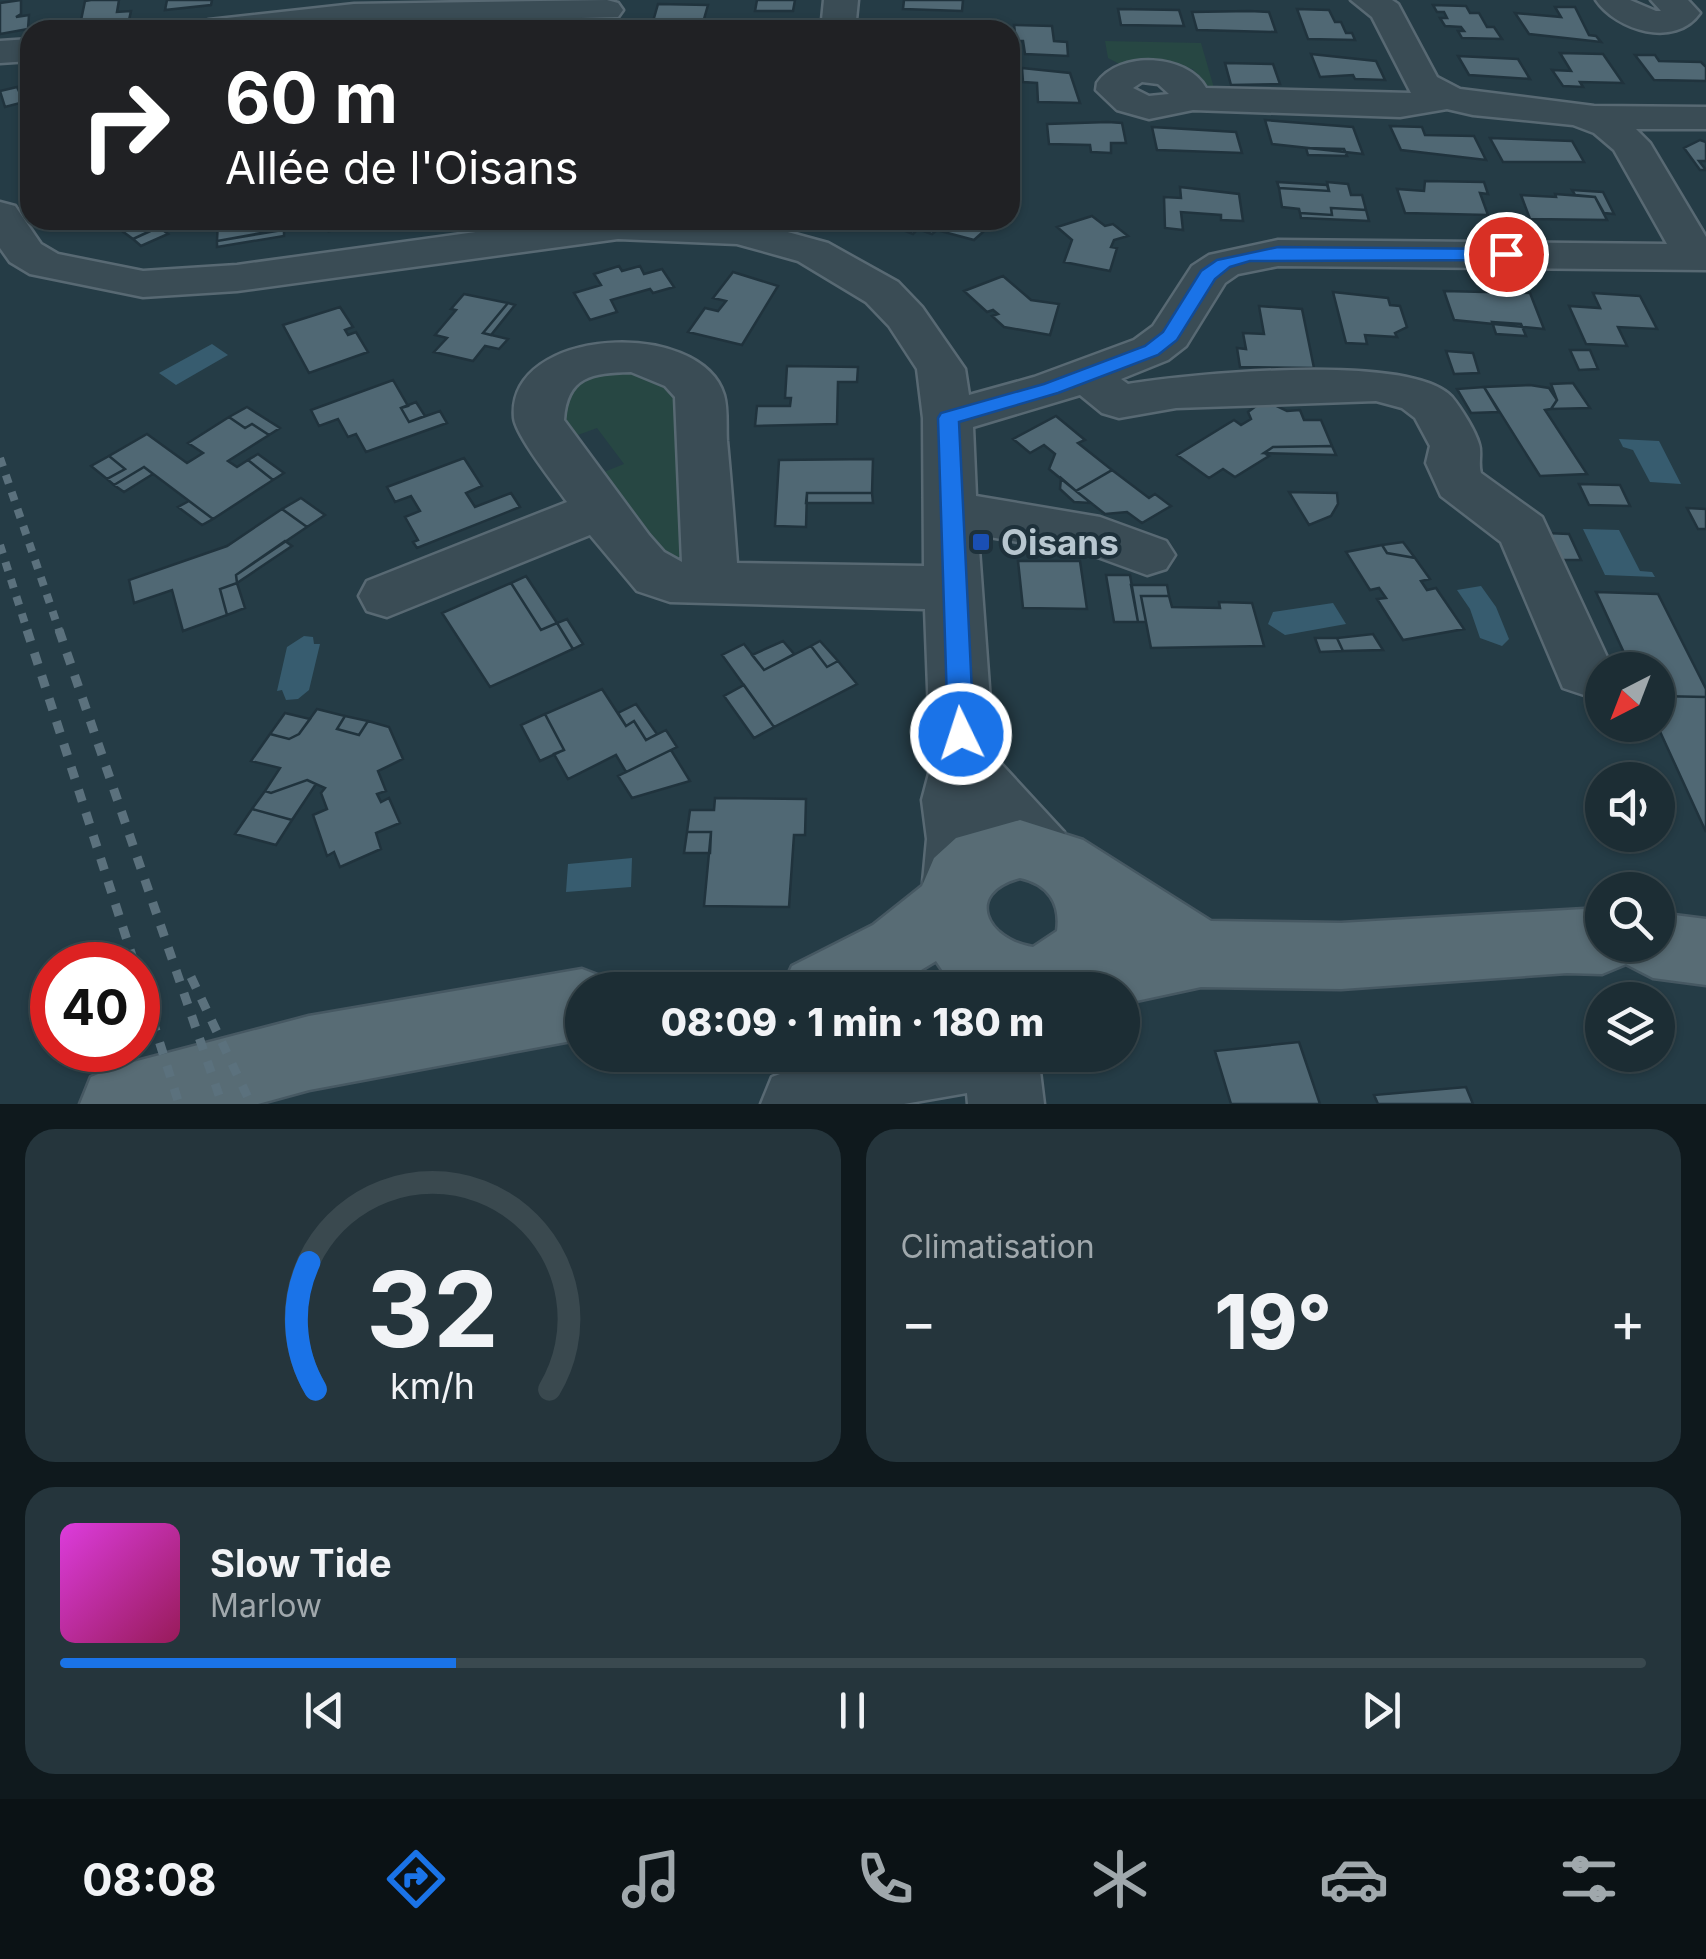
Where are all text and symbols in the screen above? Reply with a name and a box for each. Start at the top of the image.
text: 60 m [225,55,398,140]
icon: right [60,60,190,190]
text: Allée de l'Oisans [225,140,578,195]
pin [1464,212,1549,297]
icon: arrive [1479,227,1534,282]
place label: Oisans [1001,521,1119,563]
marker: Oisans [970,531,992,553]
north arrow [1585,652,1675,742]
map controls [1585,652,1675,1072]
position arrow [909,682,1013,786]
button: sound [1585,762,1675,852]
button: search [1585,872,1675,962]
speed limit sign: 40 [30,942,160,1072]
button: layers [1585,982,1675,1072]
text: 08:09 · 1 min · 180 m [661,999,1044,1045]
text: Climatisation [901,1227,1095,1266]
text: 32 [366,1246,499,1372]
text: 19° [1215,1276,1332,1367]
text: − [901,1289,937,1355]
text: + [1610,1289,1646,1355]
text: km/h [390,1364,475,1408]
text: Slow Tide [210,1540,392,1586]
text: Marlow [210,1586,322,1625]
icon: previous [297,1683,352,1738]
icon: pause [825,1683,880,1738]
icon: next [1354,1683,1409,1738]
icon: directions [381,1844,451,1914]
icon: music [616,1844,686,1914]
icon: phone [850,1844,920,1914]
icon: climate [1085,1844,1155,1914]
icon: car [1319,1844,1389,1914]
icon: filters [1554,1844,1624,1914]
text: 08:08 [82,1852,217,1907]

